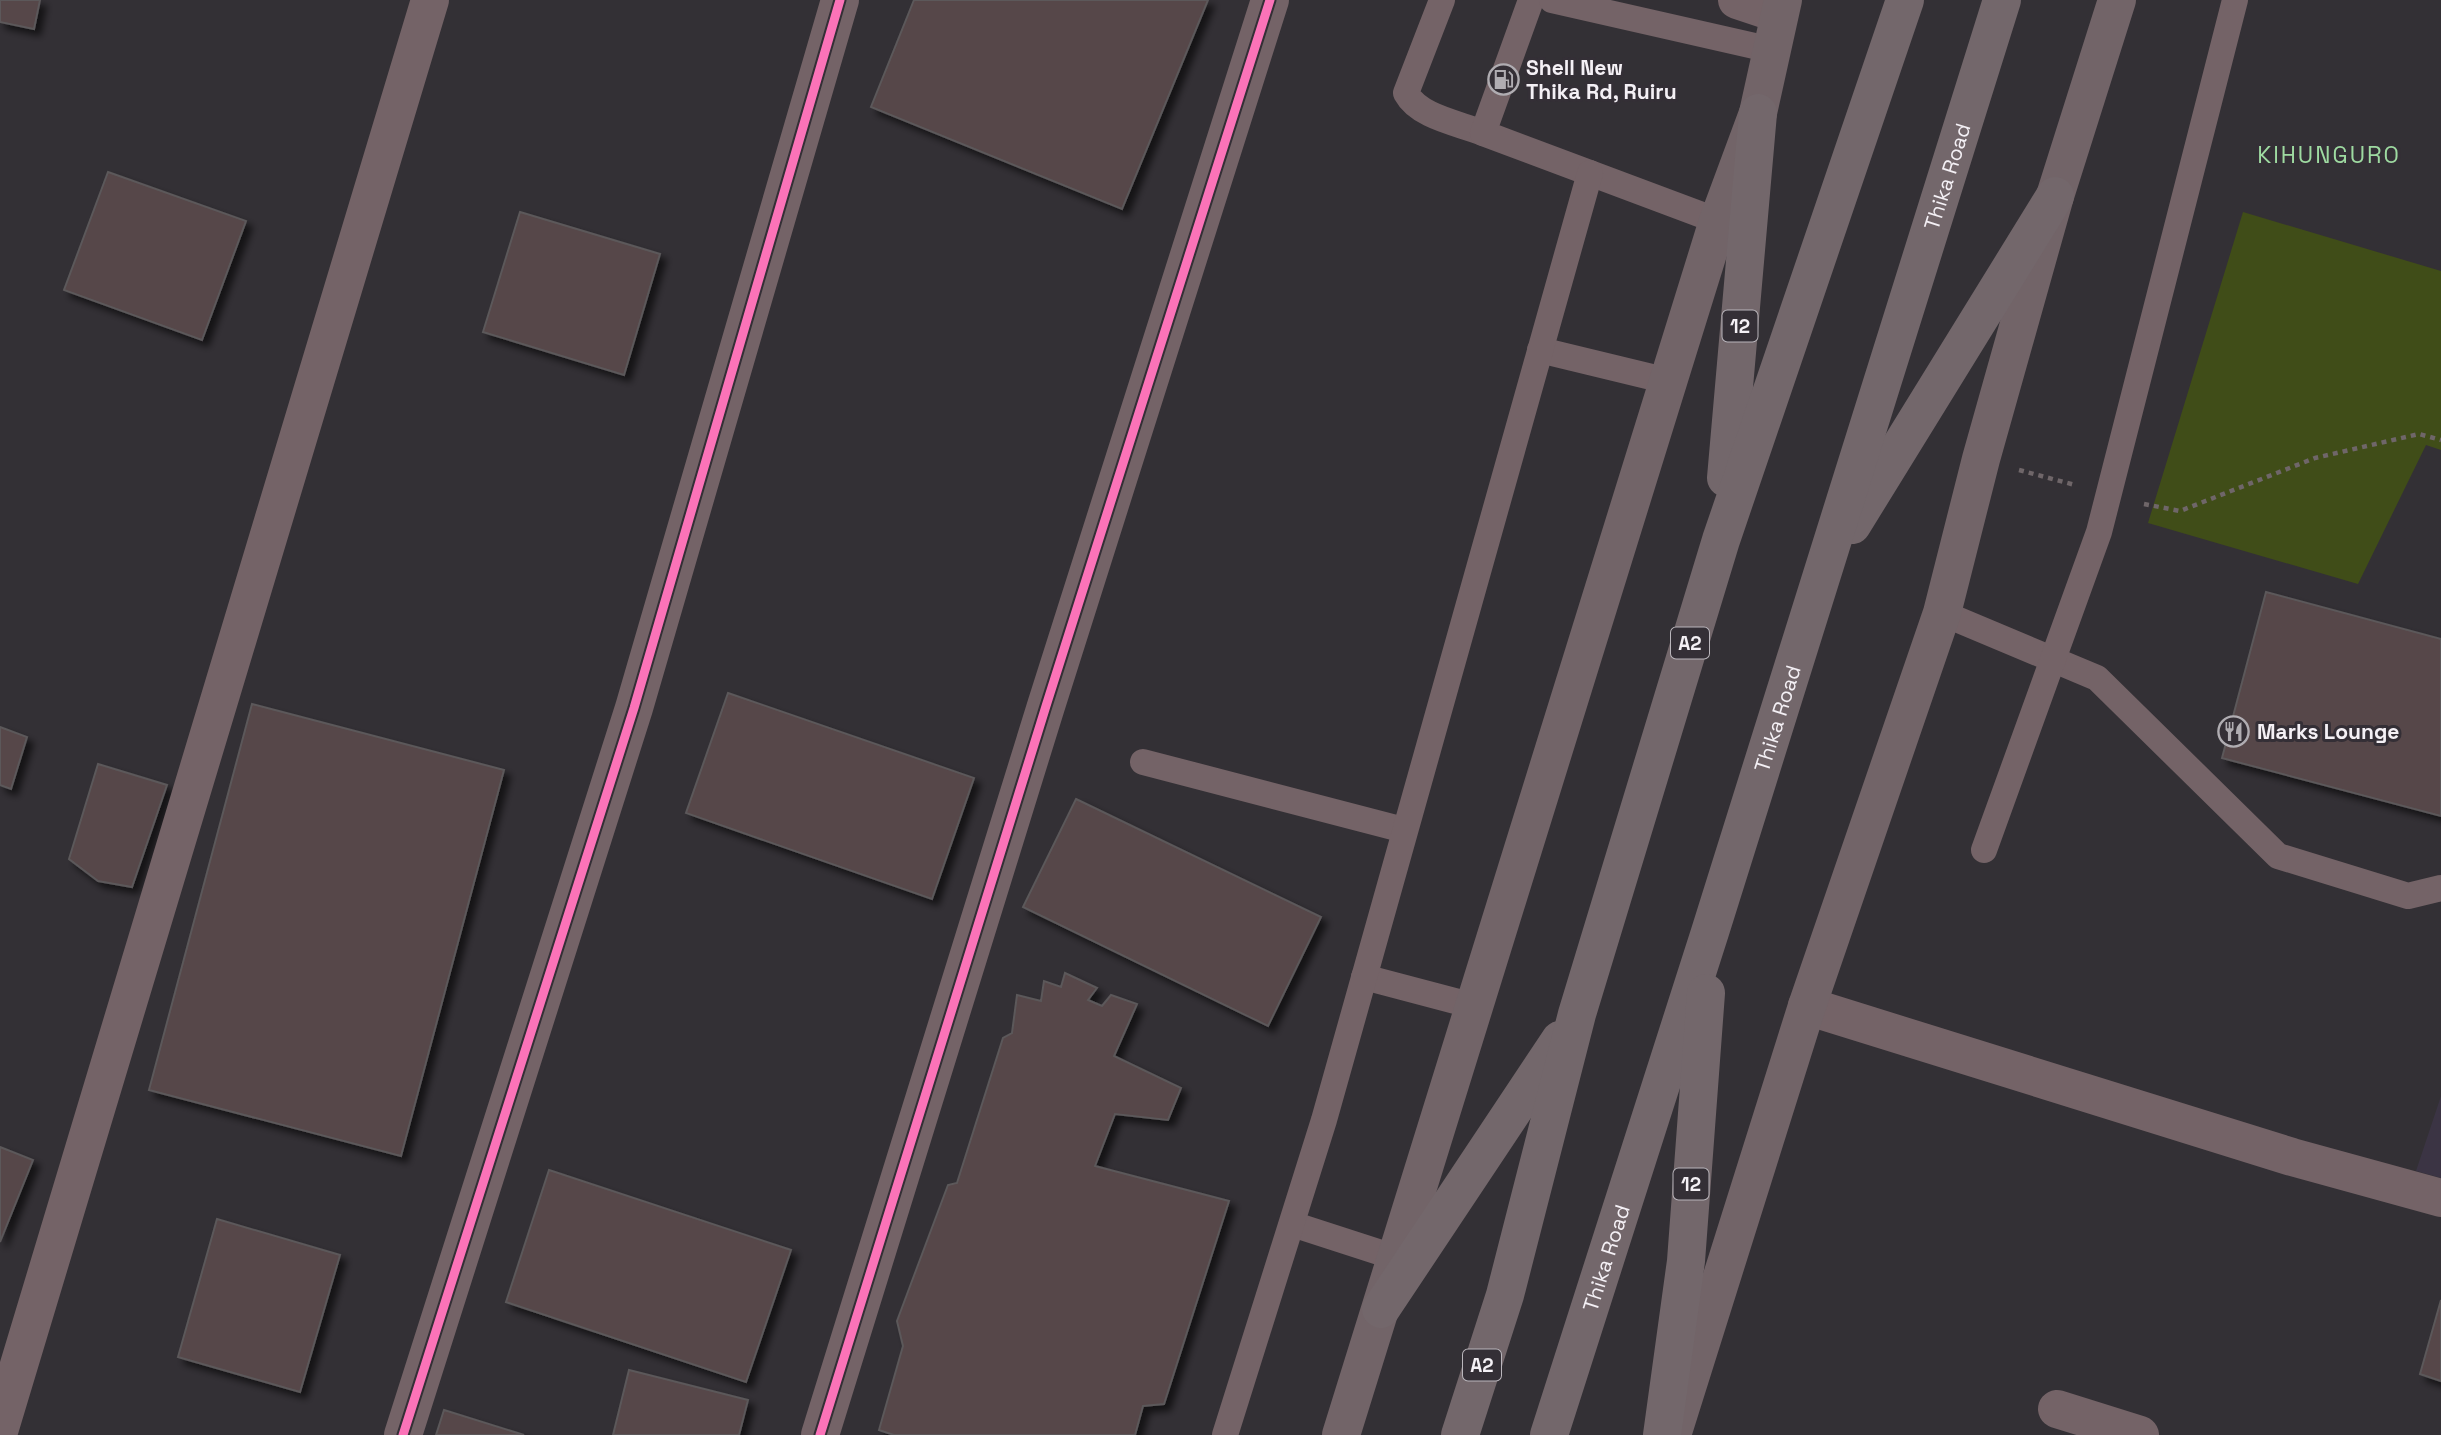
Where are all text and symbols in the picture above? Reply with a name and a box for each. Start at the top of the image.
place label: Shell New Thika Rd, Ruiru [1526,54,1677,105]
fuel station icon: Shell New Thika Rd, Ruiru [1486,62,1520,96]
street label: Thika Road [1917,120,1976,233]
district label: KIHUNGURO [2257,140,2401,170]
road number: 12 [1722,310,1758,342]
road number: A2 [1671,628,1709,658]
street label: Thika Road [1748,662,1806,775]
restaurant icon: Marks Lounge [2217,714,2251,748]
place label: Marks Lounge [2257,718,2400,745]
road number: 12 [1674,1168,1708,1200]
street label: Thika Road [1576,1201,1635,1315]
road number: A2 [1463,1350,1501,1380]

